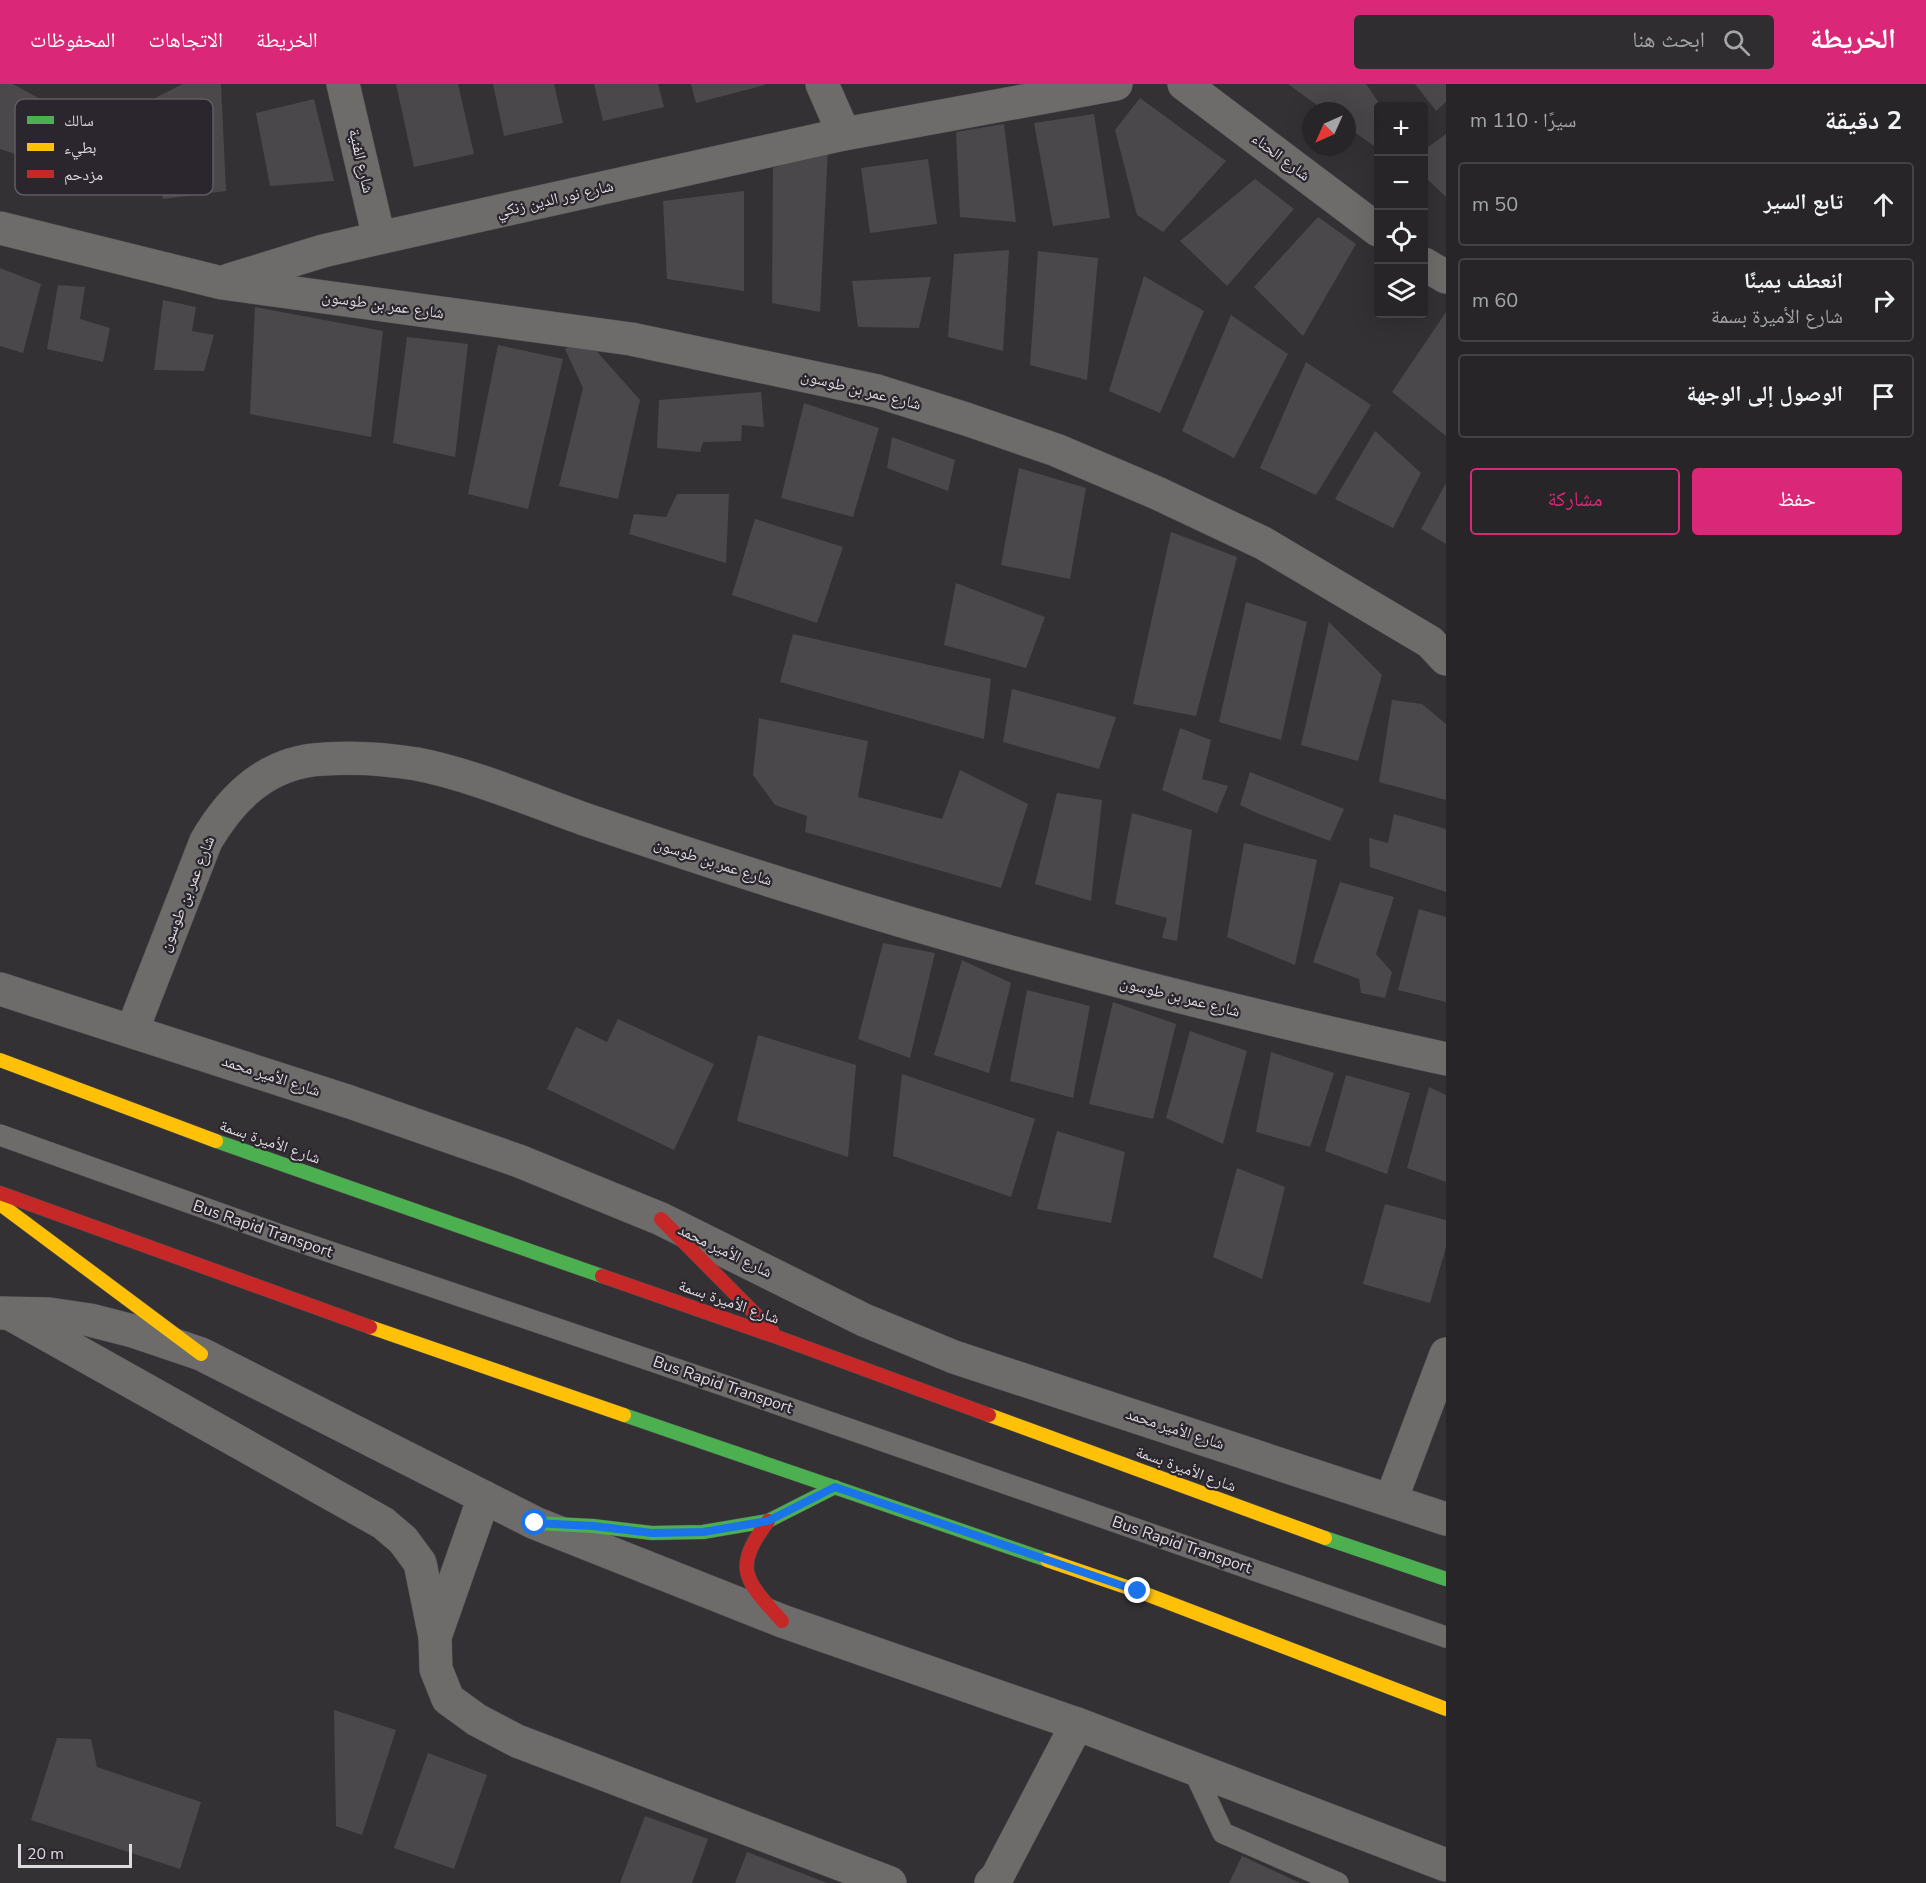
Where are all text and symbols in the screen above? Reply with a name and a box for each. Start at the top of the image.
search box [1354,15,1774,69]
text: الخريطة [1810,20,1896,58]
text: ابحث هنا [1632,25,1705,55]
text: المحفوظات [30,26,115,54]
text: الاتجاهات [148,26,223,54]
text: الخريطة [256,26,318,54]
icon: search [1720,26,1753,59]
legend [15,99,213,195]
north arrow [1302,102,1356,156]
map controls [1374,102,1428,318]
button: + [1374,102,1428,156]
text: 2 دقيقة [1825,103,1902,138]
text: سيرًا · 110 m [1470,107,1576,134]
text: سالك [64,110,94,132]
street label: شارع الفنية [343,127,379,195]
street label: شارع الحناء [1247,128,1315,186]
text: بطيء [64,137,96,160]
button: − [1374,156,1428,210]
text: مزدحم [64,164,103,186]
street label: شارع نور الدين زنكي [494,175,616,224]
text: تابع السير [1764,187,1843,217]
icon: ahead [1867,188,1900,221]
text: 50 m [1472,191,1518,218]
button: locate [1374,210,1428,264]
button: layers [1374,264,1428,318]
text: انعطف يمينًا [1744,266,1843,296]
icon: right [1867,284,1900,317]
street label: شارع عمر بن طوسون [321,286,445,324]
text: 60 m [1472,287,1518,314]
text: شارع الأميرة بسمة [1711,303,1843,330]
street label: شارع عمر بن طوسون [799,364,923,416]
text: الوصول إلى الوجهة [1686,379,1843,409]
icon: arrive [1867,380,1900,413]
button: مشاركة [1470,468,1680,535]
button: حفظ [1692,468,1902,535]
street label: شارع عمر بن طوسون [154,833,220,955]
street label: شارع عمر بن طوسون [651,833,775,891]
street label: شارع عمر بن طوسون [1118,971,1242,1023]
street label: شارع الأمير محمد [219,1050,323,1102]
street label: شارع الأميرة بسمة [216,1114,324,1170]
street label: Bus Rapid Transport [190,1195,336,1263]
street label: شارع الأمير محمد [674,1219,776,1283]
street label: شارع الأميرة بسمة [675,1274,783,1330]
street label: Bus Rapid Transport [650,1351,796,1419]
street label: شارع الأمير محمد [1123,1403,1227,1455]
street label: شارع الأميرة بسمة [1133,1441,1239,1497]
route start [521,1509,547,1535]
street label: Bus Rapid Transport [1109,1511,1255,1579]
route end [1124,1577,1150,1603]
scale bar [18,1841,132,1868]
text: 20 m [27,1843,64,1865]

